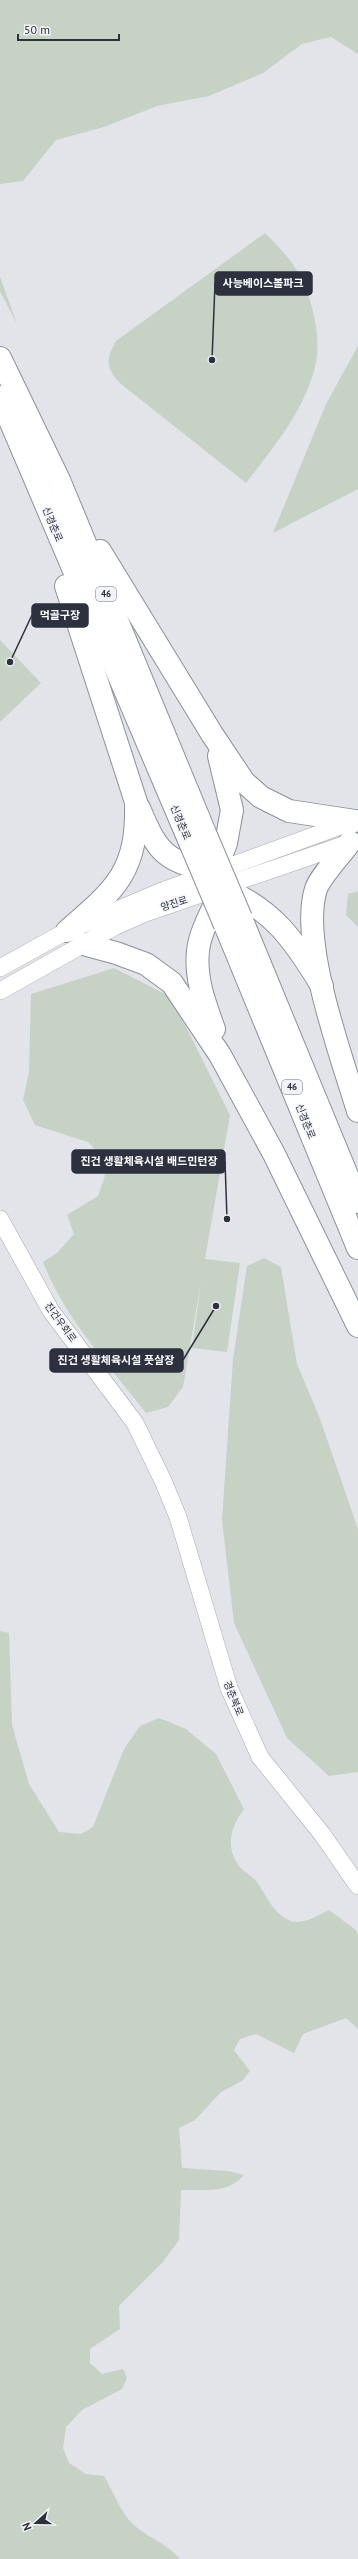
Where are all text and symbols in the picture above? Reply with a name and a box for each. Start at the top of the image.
scale bar [18,16,119,42]
text: 50 m [24,22,50,37]
callout: 사능베이스볼파크 [215,272,312,295]
text: 사능베이스볼파크 [223,276,303,290]
street label: 신경춘로 [39,505,66,544]
road number: 46 [96,587,116,601]
callout: 먹골구장 [32,604,88,627]
text: 먹골구장 [40,608,80,622]
street label: 신경춘로 [167,803,194,842]
street label: 양진로 [159,893,189,914]
road number: 46 [282,1080,302,1094]
street label: 신경춘로 [293,1102,318,1141]
callout: 진건 생활체육시설 배드민턴장 [72,1150,225,1173]
text: 진건 생활체육시설 배드민턴장 [80,1154,218,1168]
street label: 진건우회로 [42,1300,79,1345]
callout: 진건 생활체육시설 풋살장 [50,1349,183,1372]
text: 진건 생활체육시설 풋살장 [58,1353,174,1367]
street label: 경춘북로 [221,1679,246,1718]
north arrow [16,2503,56,2543]
text: N [19,2521,34,2532]

